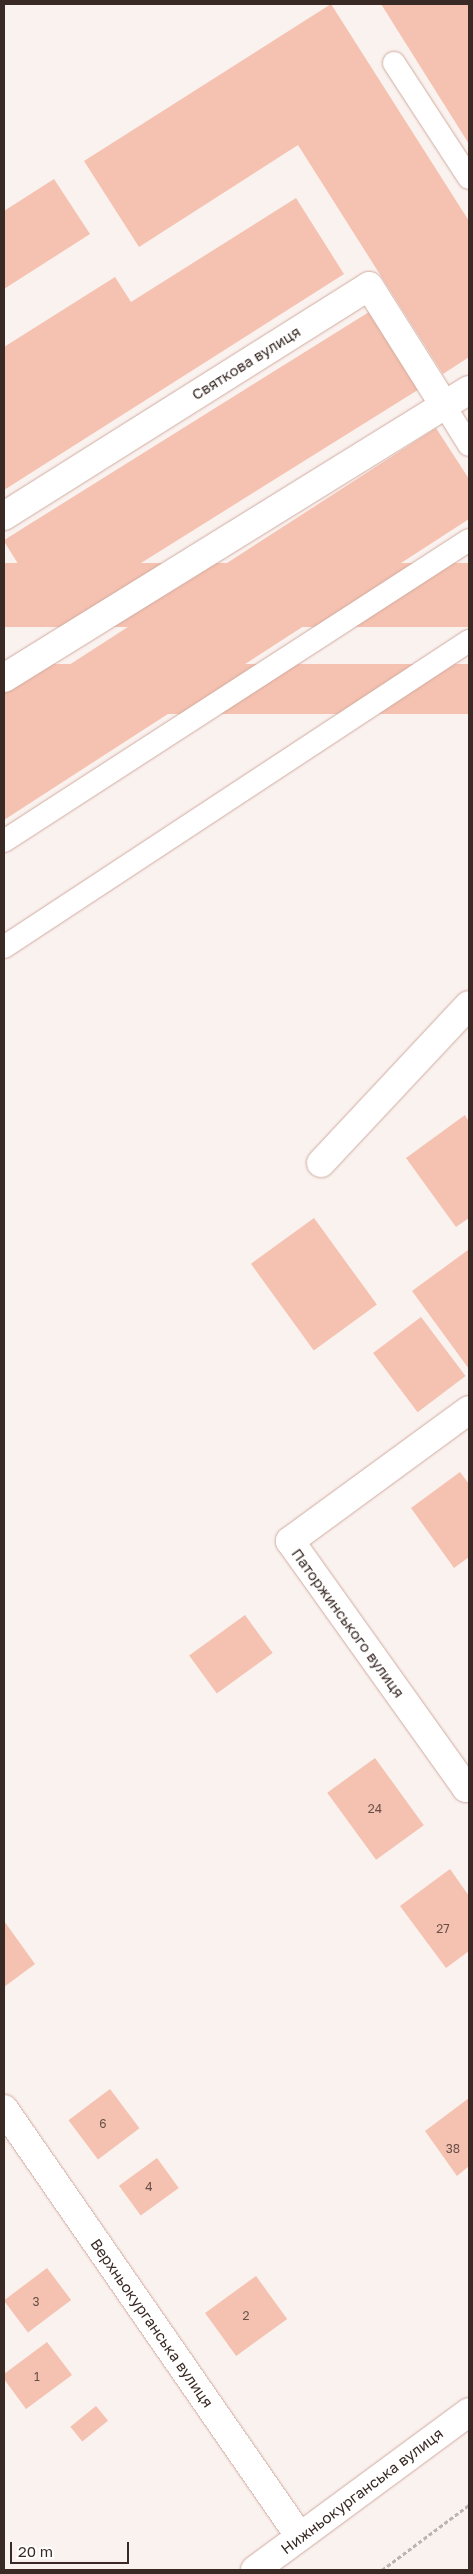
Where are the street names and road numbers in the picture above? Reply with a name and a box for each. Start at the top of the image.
street label: Святкова вулиця [188,322,304,404]
street label: Паторжинського вулиця [288,1545,408,1701]
street label: Верхньокурганська вулиця [87,2235,217,2411]
street label: Нижньокурганська вулиця [277,2424,447,2558]

